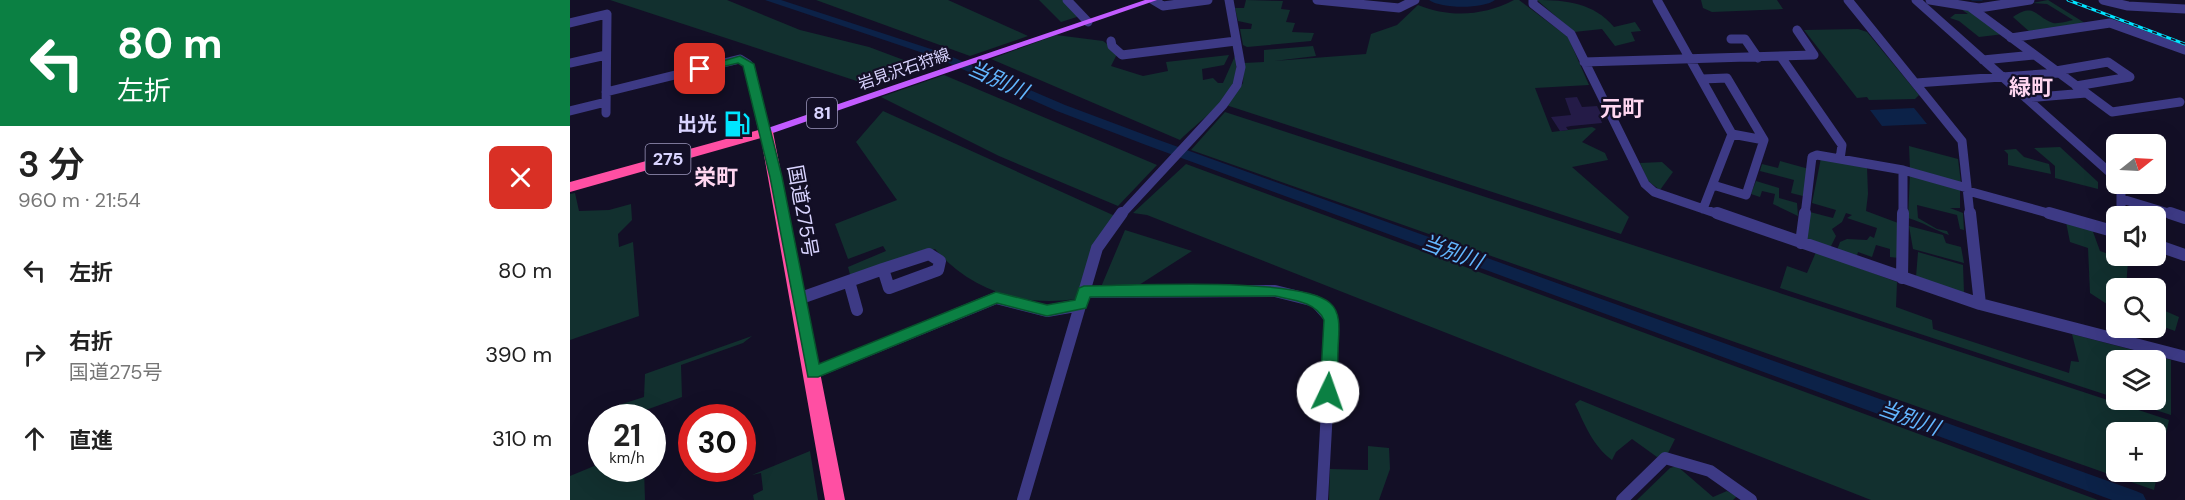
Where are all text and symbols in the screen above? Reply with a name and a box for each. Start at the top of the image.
text: 80 m [117,16,223,71]
icon: left [18,24,96,102]
pin [674,43,725,94]
street label: 岩見沢石狩線 [855,43,953,95]
icon: arrive [683,52,716,85]
water label: 当別川 [964,54,1034,106]
text: 左折 [117,73,171,108]
district label: 緑町 [2009,73,2053,102]
district label: 元町 [1600,94,1644,123]
road number: 81 [807,98,837,128]
fuel station icon: 出光 [722,109,752,139]
place label: 出光 [677,111,717,137]
north arrow [2106,134,2166,194]
map controls [2106,134,2166,482]
text: 3 分 [18,141,84,188]
road number: 275 [646,144,690,174]
button: close [489,146,552,209]
district label: 栄町 [694,163,738,192]
street label: 国道275号 [782,163,824,259]
text: 960 m · 21:54 [18,187,141,213]
button: sound [2106,206,2166,266]
water label: 当別川 [1418,228,1488,277]
icon: left [18,254,51,287]
text: 80 m [498,256,552,285]
text: 左折 [69,258,113,287]
button: search [2106,278,2166,338]
text: 右折 [69,327,113,356]
icon: right [18,338,51,371]
text: 390 m [485,340,552,369]
button: layers [2106,350,2166,410]
text: 国道275号 [69,359,162,385]
position arrow [1296,360,1360,424]
water label: 当別川 [1875,394,1945,443]
speed limit sign: 30 [678,404,756,482]
text: 21 [613,416,641,455]
icon: ahead [18,422,51,455]
button: + [2106,422,2166,482]
text: 310 m [492,424,552,453]
text: 直進 [69,426,113,455]
text: km/h [609,448,645,468]

